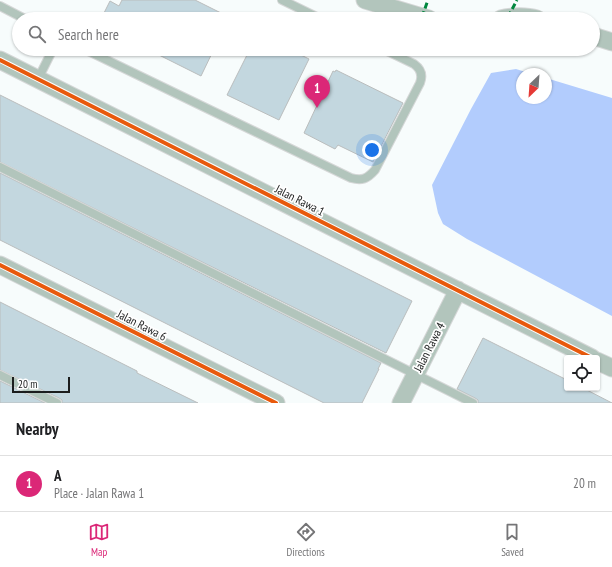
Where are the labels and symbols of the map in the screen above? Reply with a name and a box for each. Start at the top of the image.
north arrow [516,68,552,104]
pin: 1 [304,75,330,108]
your location [362,140,382,160]
street label: Jalan Rawa 1 [272,181,327,219]
street label: Jalan Rawa 6 [114,306,169,344]
street label: Jalan Rawa 4 [410,319,448,375]
scale bar [12,375,70,394]

